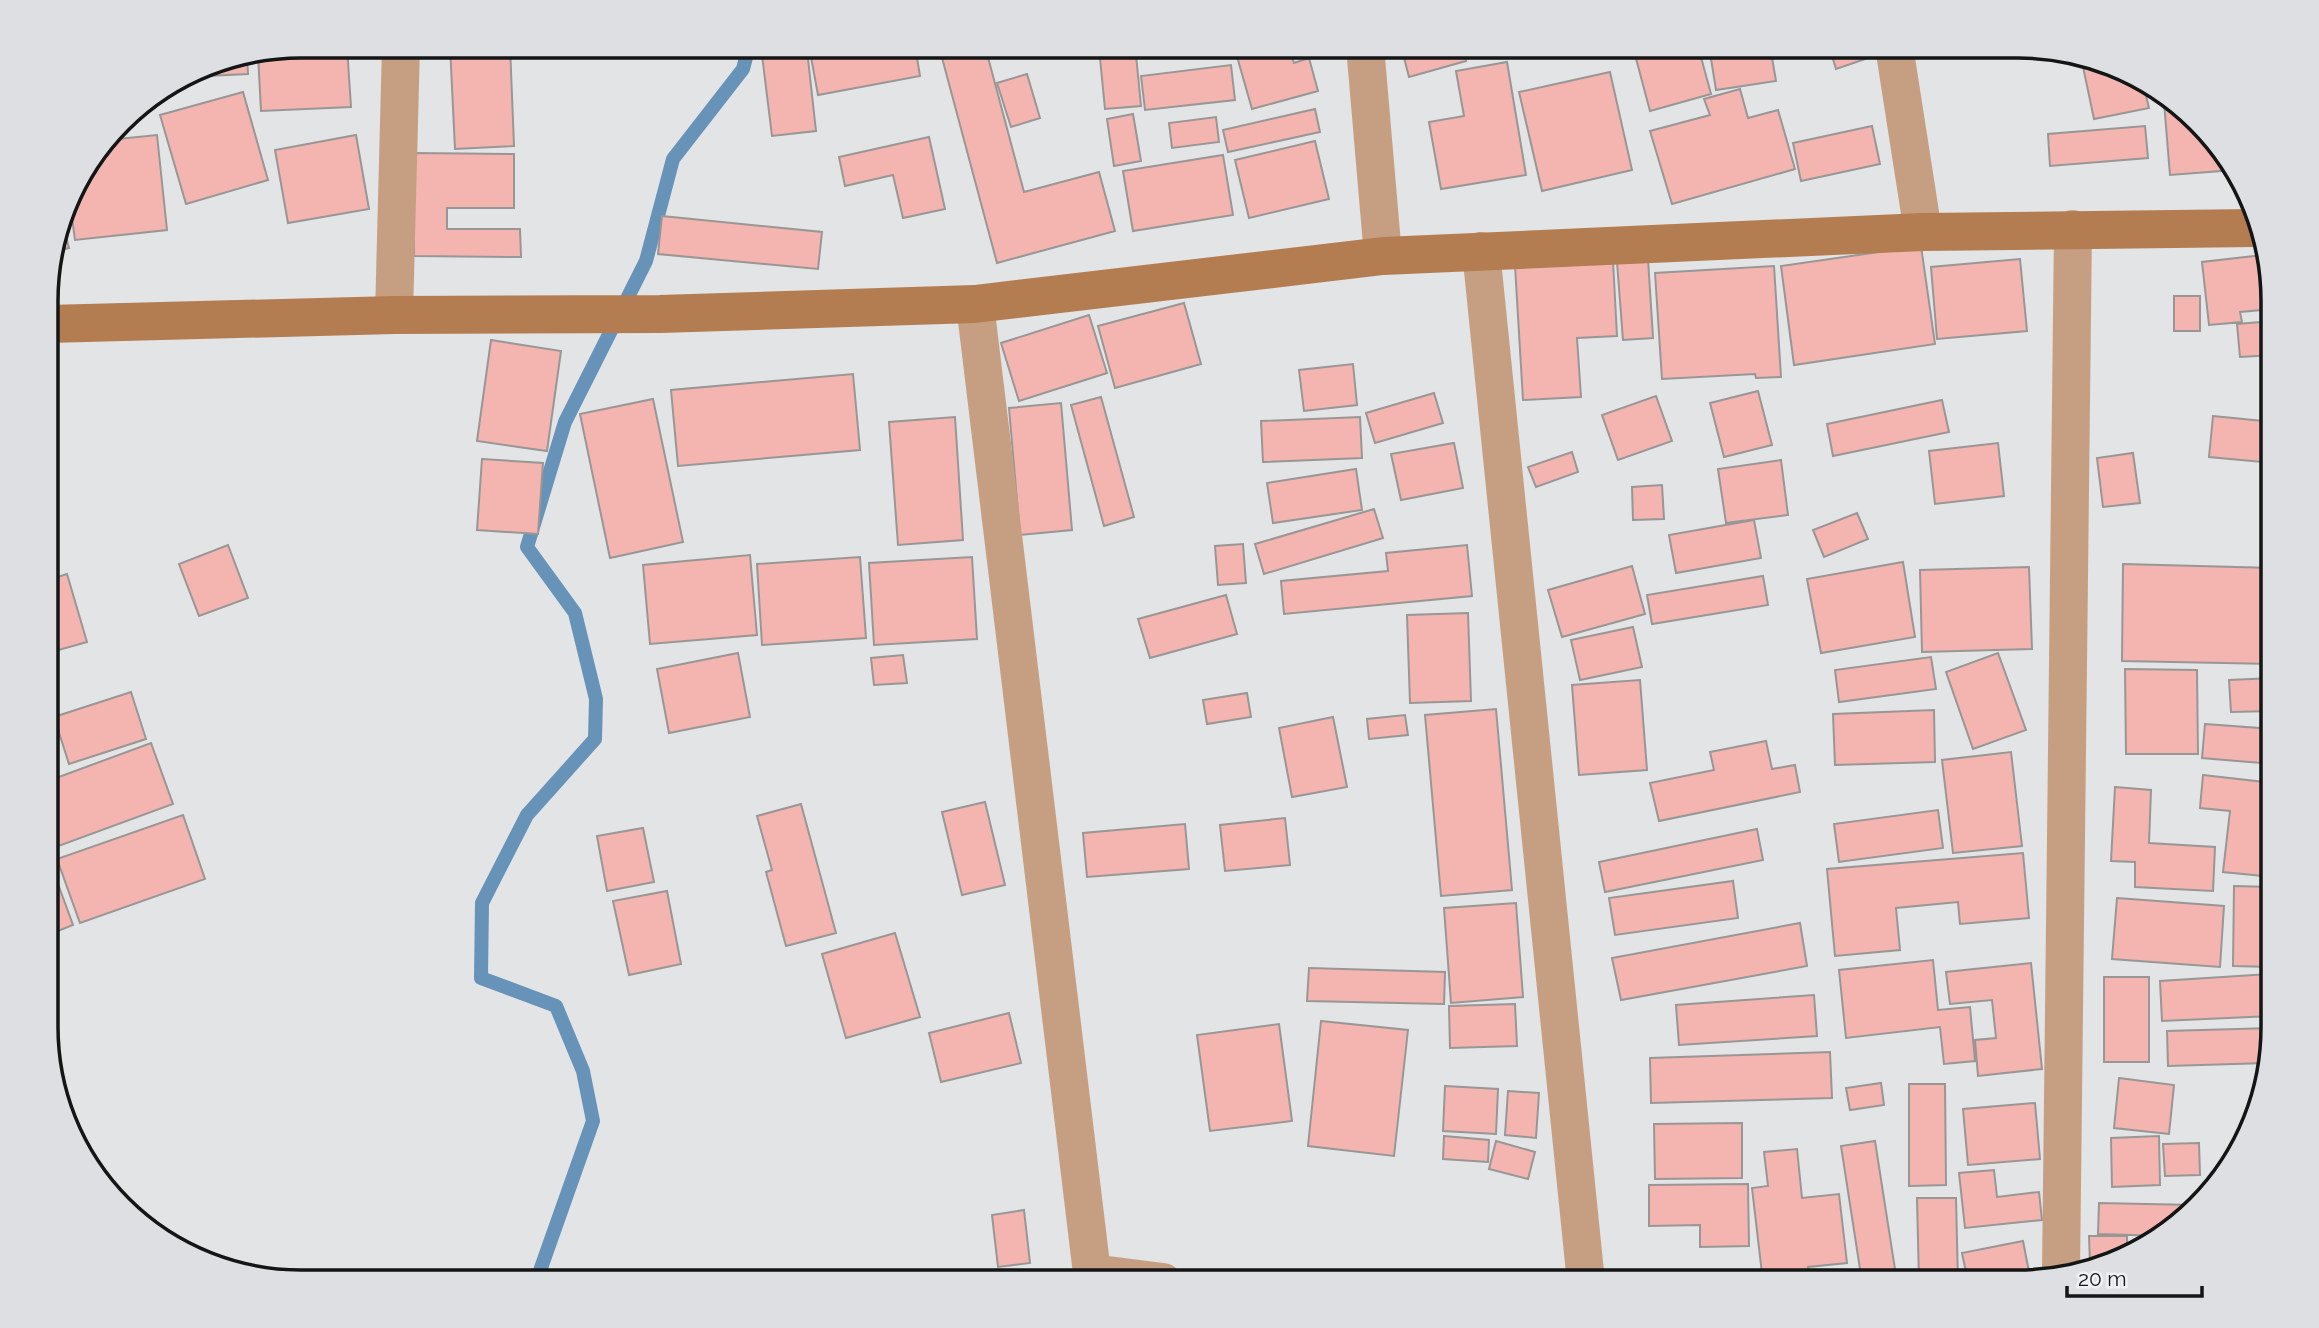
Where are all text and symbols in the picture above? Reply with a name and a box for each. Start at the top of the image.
scale bar [2067,1254,2202,1298]
text: 20 m [2078,1266,2126,1291]

